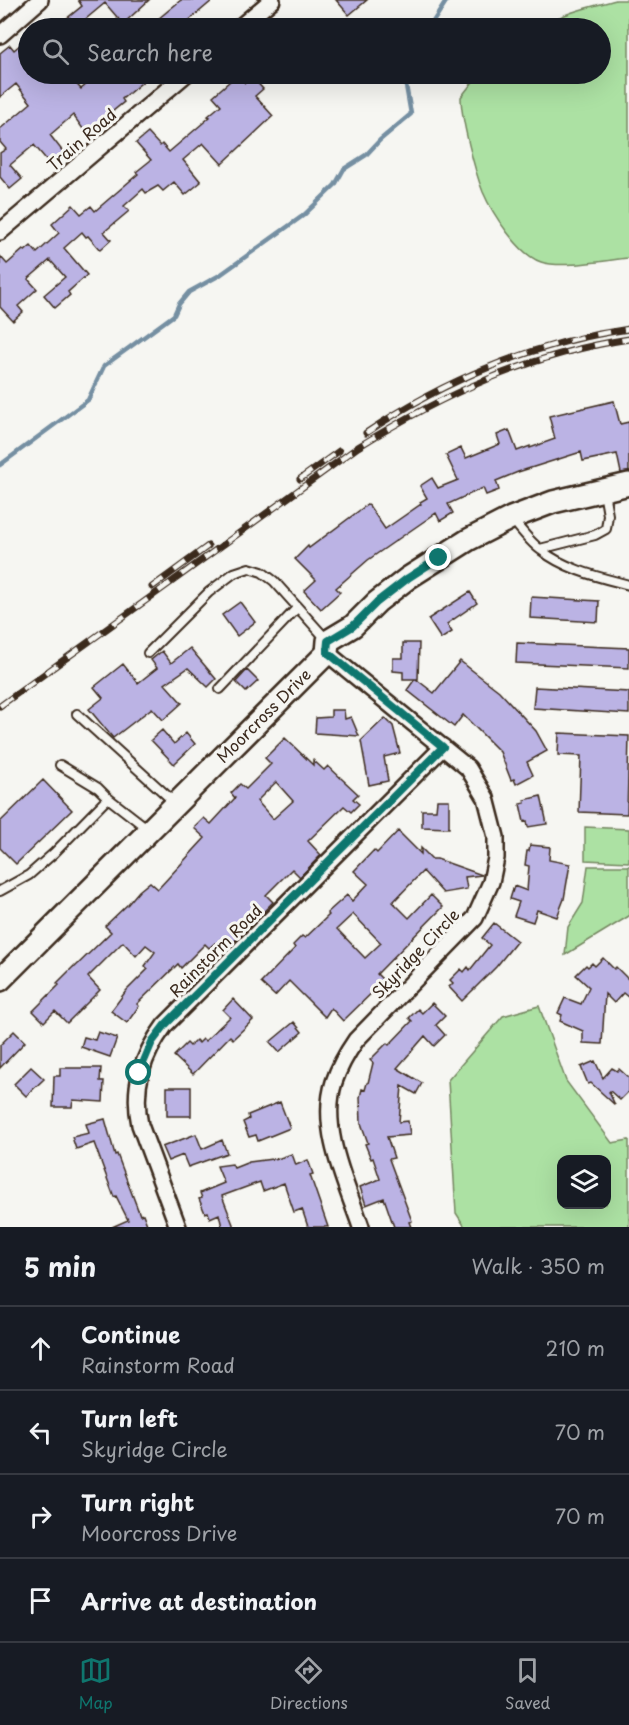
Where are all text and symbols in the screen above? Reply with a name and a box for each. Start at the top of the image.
search box [18,18,611,84]
icon: search [39,35,72,68]
text: Search here [87,35,213,68]
street label: Train Road [41,102,121,176]
route end [425,544,451,570]
street label: Moorcross Drive [210,662,316,768]
street label: Rainstorm Road [163,898,267,1002]
street label: Skyridge Circle [366,902,464,1004]
route start [125,1059,151,1085]
map controls [557,1155,611,1209]
button: layers [557,1155,611,1209]
text: 5 min [24,1247,96,1286]
text: Walk · 350 m [472,1251,605,1281]
text: Continue [81,1317,180,1350]
icon: ahead [24,1332,57,1365]
text: 210 m [546,1333,605,1363]
text: Rainstorm Road [81,1350,235,1380]
text: Turn left [81,1401,178,1434]
icon: left [24,1416,57,1449]
text: 70 m [555,1417,605,1447]
text: Skyridge Circle [81,1434,228,1464]
text: Turn right [81,1485,194,1518]
icon: right [24,1500,57,1533]
text: 70 m [555,1501,605,1531]
text: Moorcross Drive [81,1518,237,1548]
icon: arrive [24,1584,57,1617]
text: Arrive at destination [81,1584,317,1617]
tab: Map [79,1654,113,1714]
tab: Directions [270,1654,348,1714]
tab: Saved [505,1654,550,1714]

